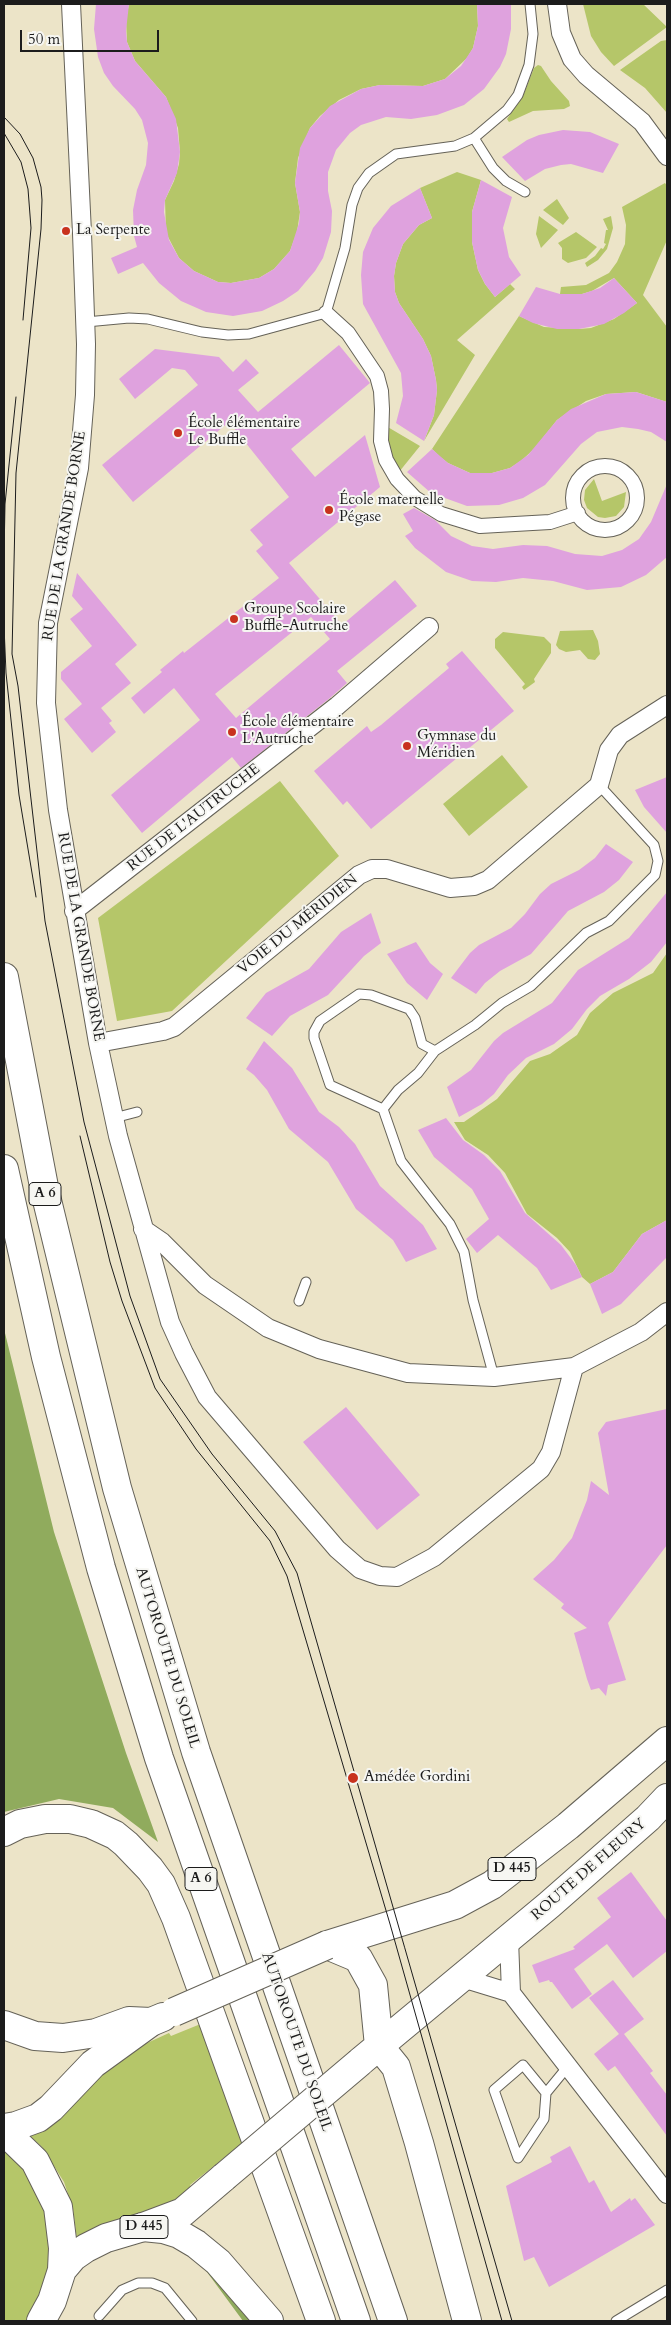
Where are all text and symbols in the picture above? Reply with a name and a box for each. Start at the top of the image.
scale bar [22,20,161,52]
text: 50 m [28,29,60,49]
place label: La Serpente [76,222,150,240]
marker: La Serpente [60,225,72,237]
place label: École élémentaire Le Buffle [188,415,300,450]
marker: École élémentaire Le Buffle [172,427,184,439]
street label: RUE DE LA GRANDE BORNE [40,430,90,642]
place label: École maternelle Pégase [339,492,444,527]
marker: École maternelle Pégase [323,504,335,516]
place label: Groupe Scolaire Buffle-Autruche [244,601,348,636]
marker: Groupe Scolaire Buffle-Autruche [228,613,240,625]
place label: École élémentaire L'Autruche [242,714,354,749]
marker: École élémentaire L'Autruche [226,726,238,738]
place label: Gymnase du Méridien [417,728,497,763]
marker: Gymnase du Méridien [401,740,413,752]
street label: RUE DE L'AUTRUCHE [124,761,264,875]
street label: RUE DE LA GRANDE BORNE [53,831,107,1043]
street label: VOIE DU MÉRIDIEN [234,871,362,979]
road number: A 6 [29,1182,61,1206]
street label: AUTOROUTE DU SOLEIL [131,1565,203,1751]
place label: Amédée Gordini [364,1769,470,1787]
marker: Amédée Gordini [346,1771,360,1785]
street label: ROUTE DE FLEURY [528,1815,650,1925]
road number: D 445 [488,1858,536,1880]
road number: A 6 [185,1868,217,1890]
street label: AUTOROUTE DU SOLEIL [257,1950,335,2134]
road number: D 445 [120,2216,168,2238]

